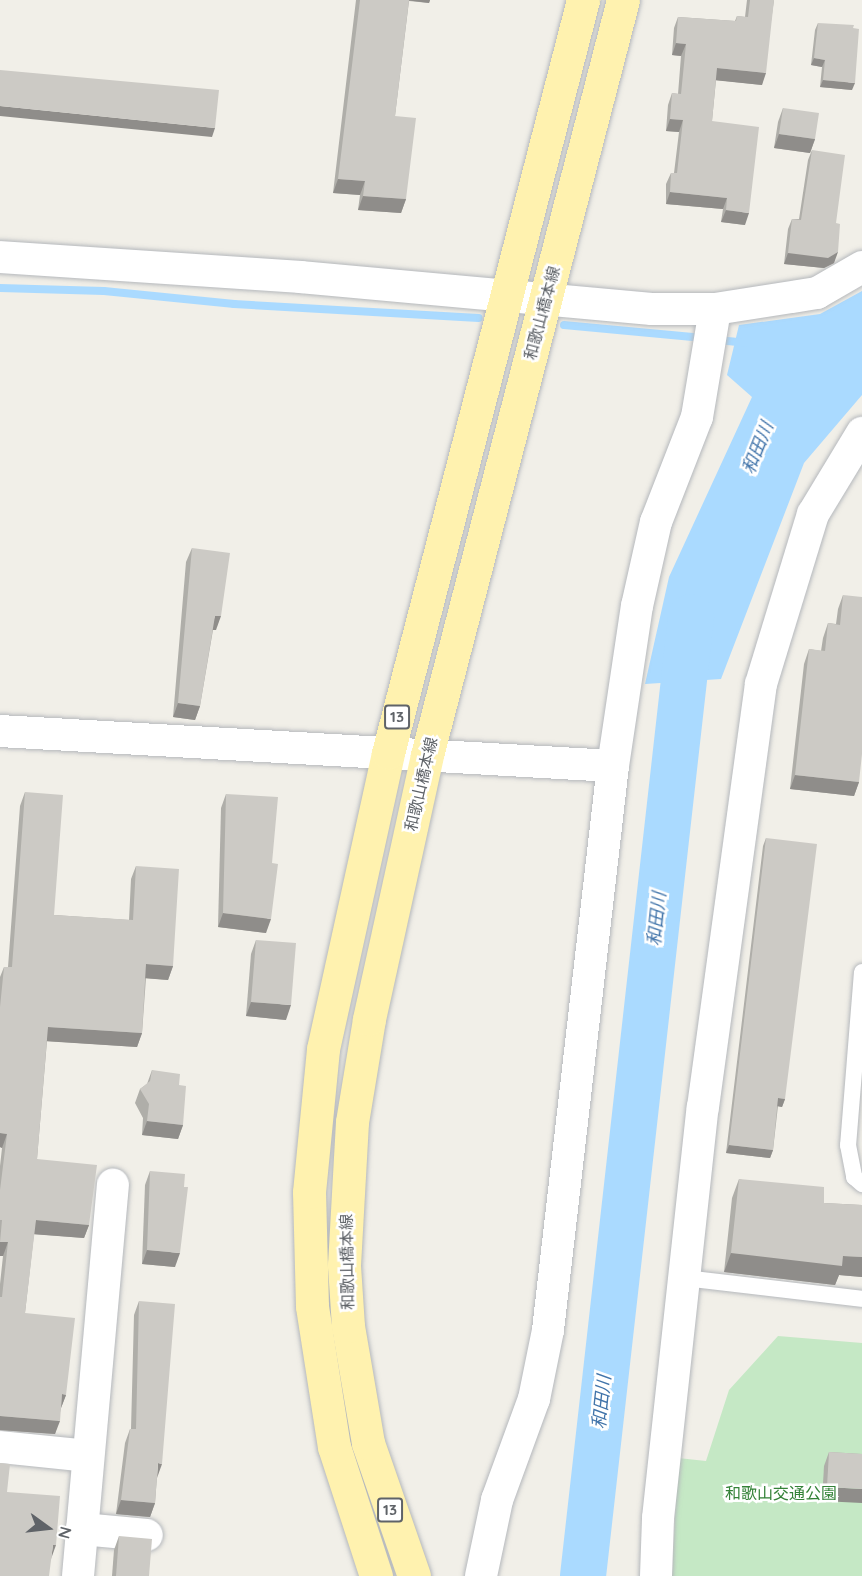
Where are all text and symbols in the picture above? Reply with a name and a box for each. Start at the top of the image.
street label: 和歌山橋本線 [520,264,564,362]
water label: 和田川 [738,419,778,477]
road number: 13 [384,705,410,729]
street label: 和歌山橋本線 [401,735,441,833]
water label: 和田川 [643,891,671,947]
street label: 和歌山橋本線 [337,1214,357,1310]
water label: 和田川 [588,1374,616,1430]
park label: 和歌山交通公園 [725,1483,837,1503]
north arrow [18,1498,78,1558]
road number: 13 [376,1498,404,1522]
text: N [54,1524,77,1541]

